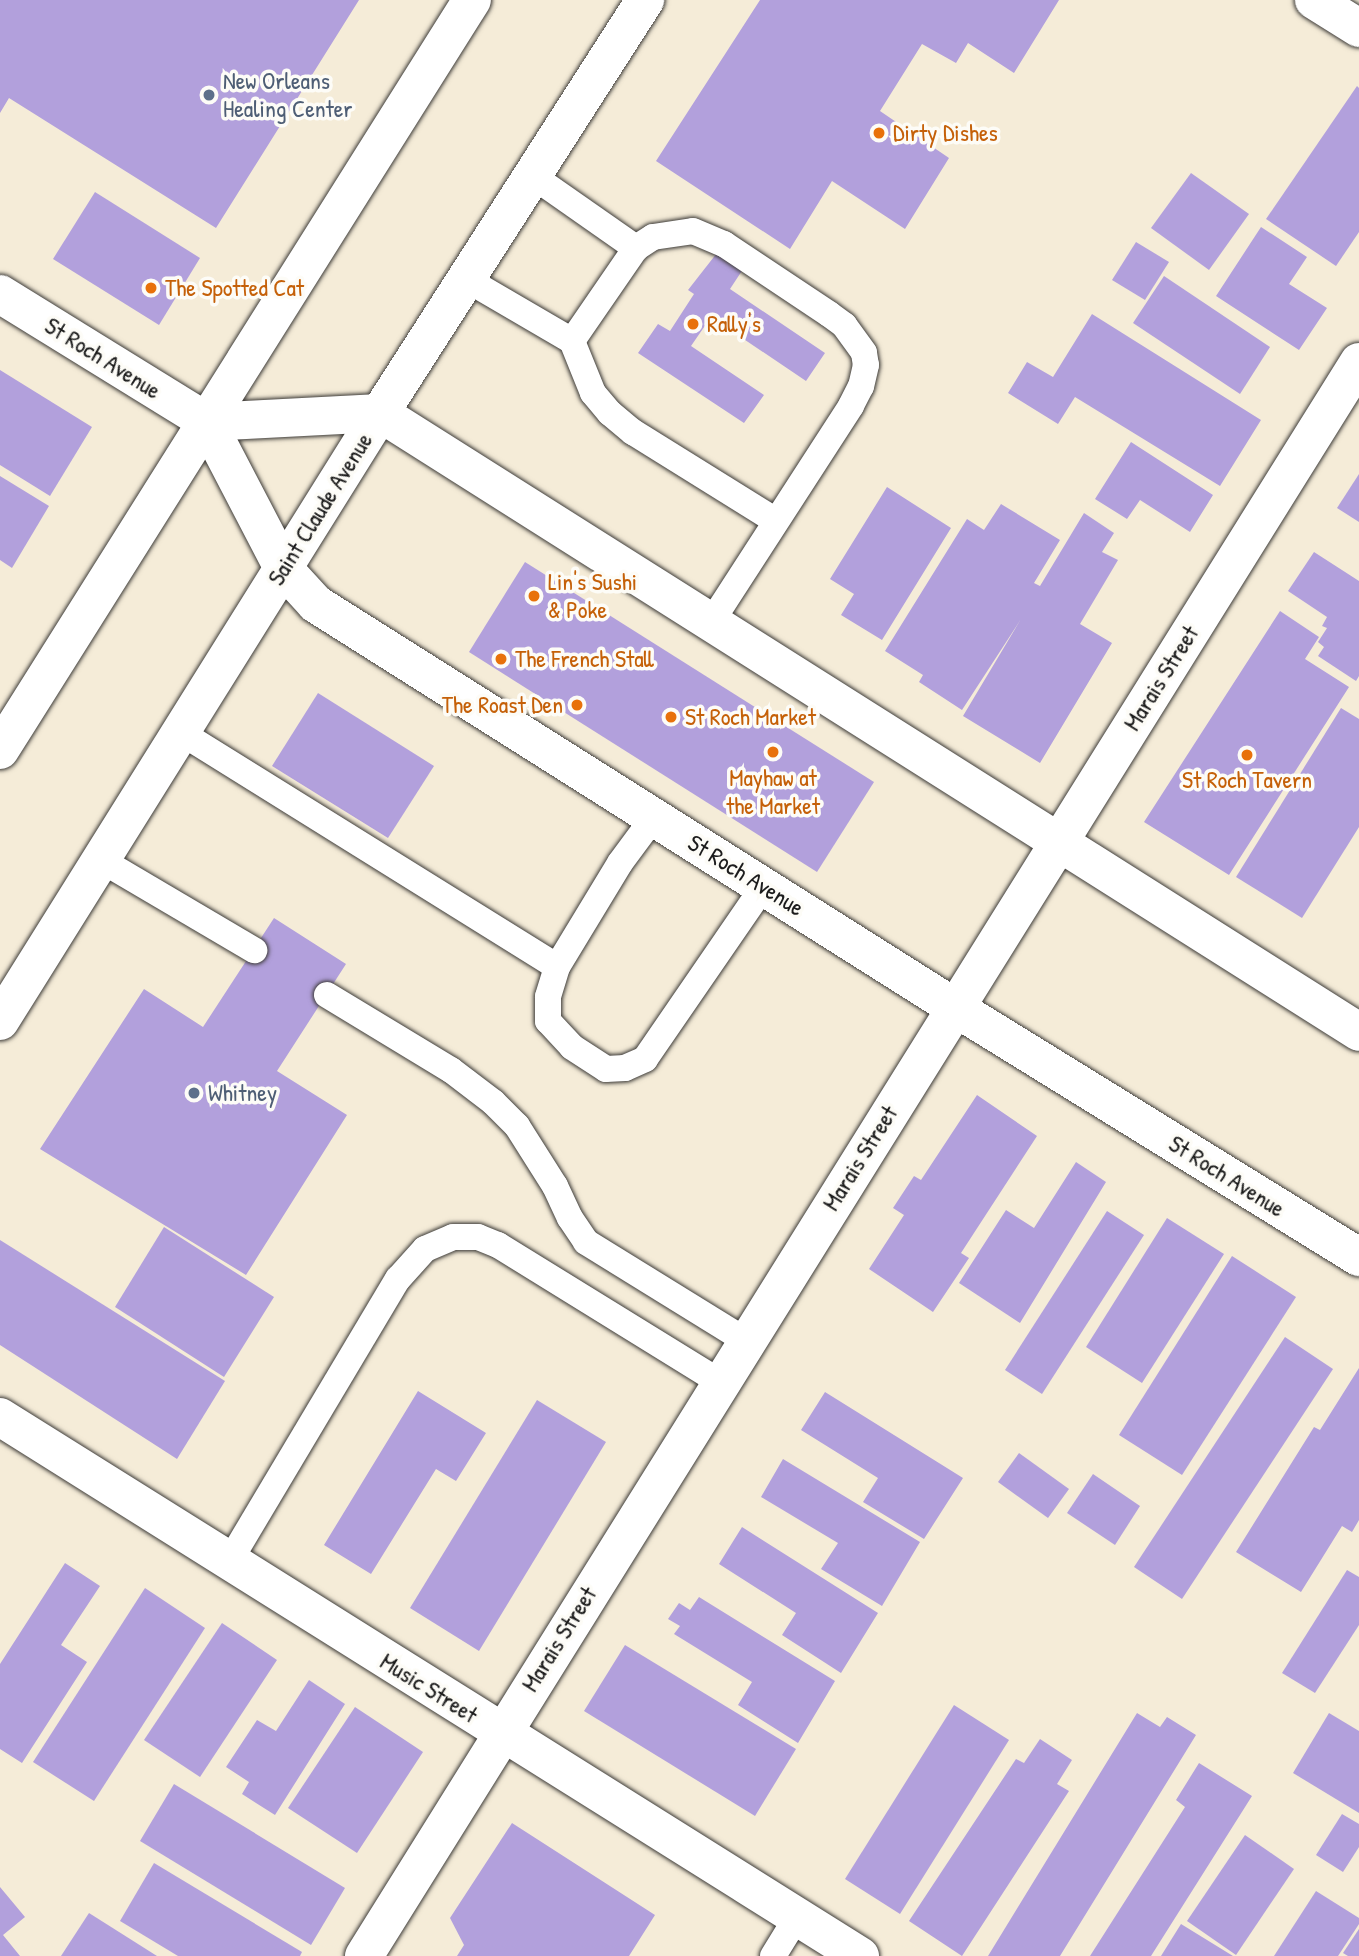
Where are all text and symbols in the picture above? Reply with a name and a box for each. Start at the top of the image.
place label: New Orleans Healing Center [223,67,353,123]
marker: New Orleans Healing Center [201,87,217,103]
place label: Dirty Dishes [893,119,998,147]
marker: Dirty Dishes [871,125,887,141]
place label: The Spotted Cat [165,274,304,302]
marker: The Spotted Cat [143,280,159,296]
place label: Rally's [707,310,761,338]
street label: St Roch Avenue [40,311,166,405]
marker: Rally's [685,316,701,332]
street label: Saint Claude Avenue [262,427,378,591]
place label: Lin's Sushi & Poke [548,568,637,624]
marker: Lin's Sushi & Poke [526,588,542,604]
street label: Marais Street [1117,620,1205,736]
place label: The French Stall [515,645,654,673]
marker: The French Stall [493,651,509,667]
place label: The Roast Den [442,691,563,719]
marker: The Roast Den [569,697,585,713]
place label: St Roch Market [685,703,816,731]
marker: St Roch Market [663,709,679,725]
marker: Mayhaw at the Market [765,744,781,760]
marker: St Roch Tavern [1239,747,1255,763]
place label: Mayhaw at the Market [726,764,820,820]
place label: St Roch Tavern [1182,766,1312,794]
street label: St Roch Avenue [683,828,809,922]
place label: Whitney [208,1079,277,1107]
marker: Whitney [186,1085,202,1101]
street label: Marais Street [816,1100,904,1216]
street label: St Roch Avenue [1164,1129,1290,1223]
street label: Marais Street [515,1581,603,1697]
street label: Music Street [375,1647,483,1729]

